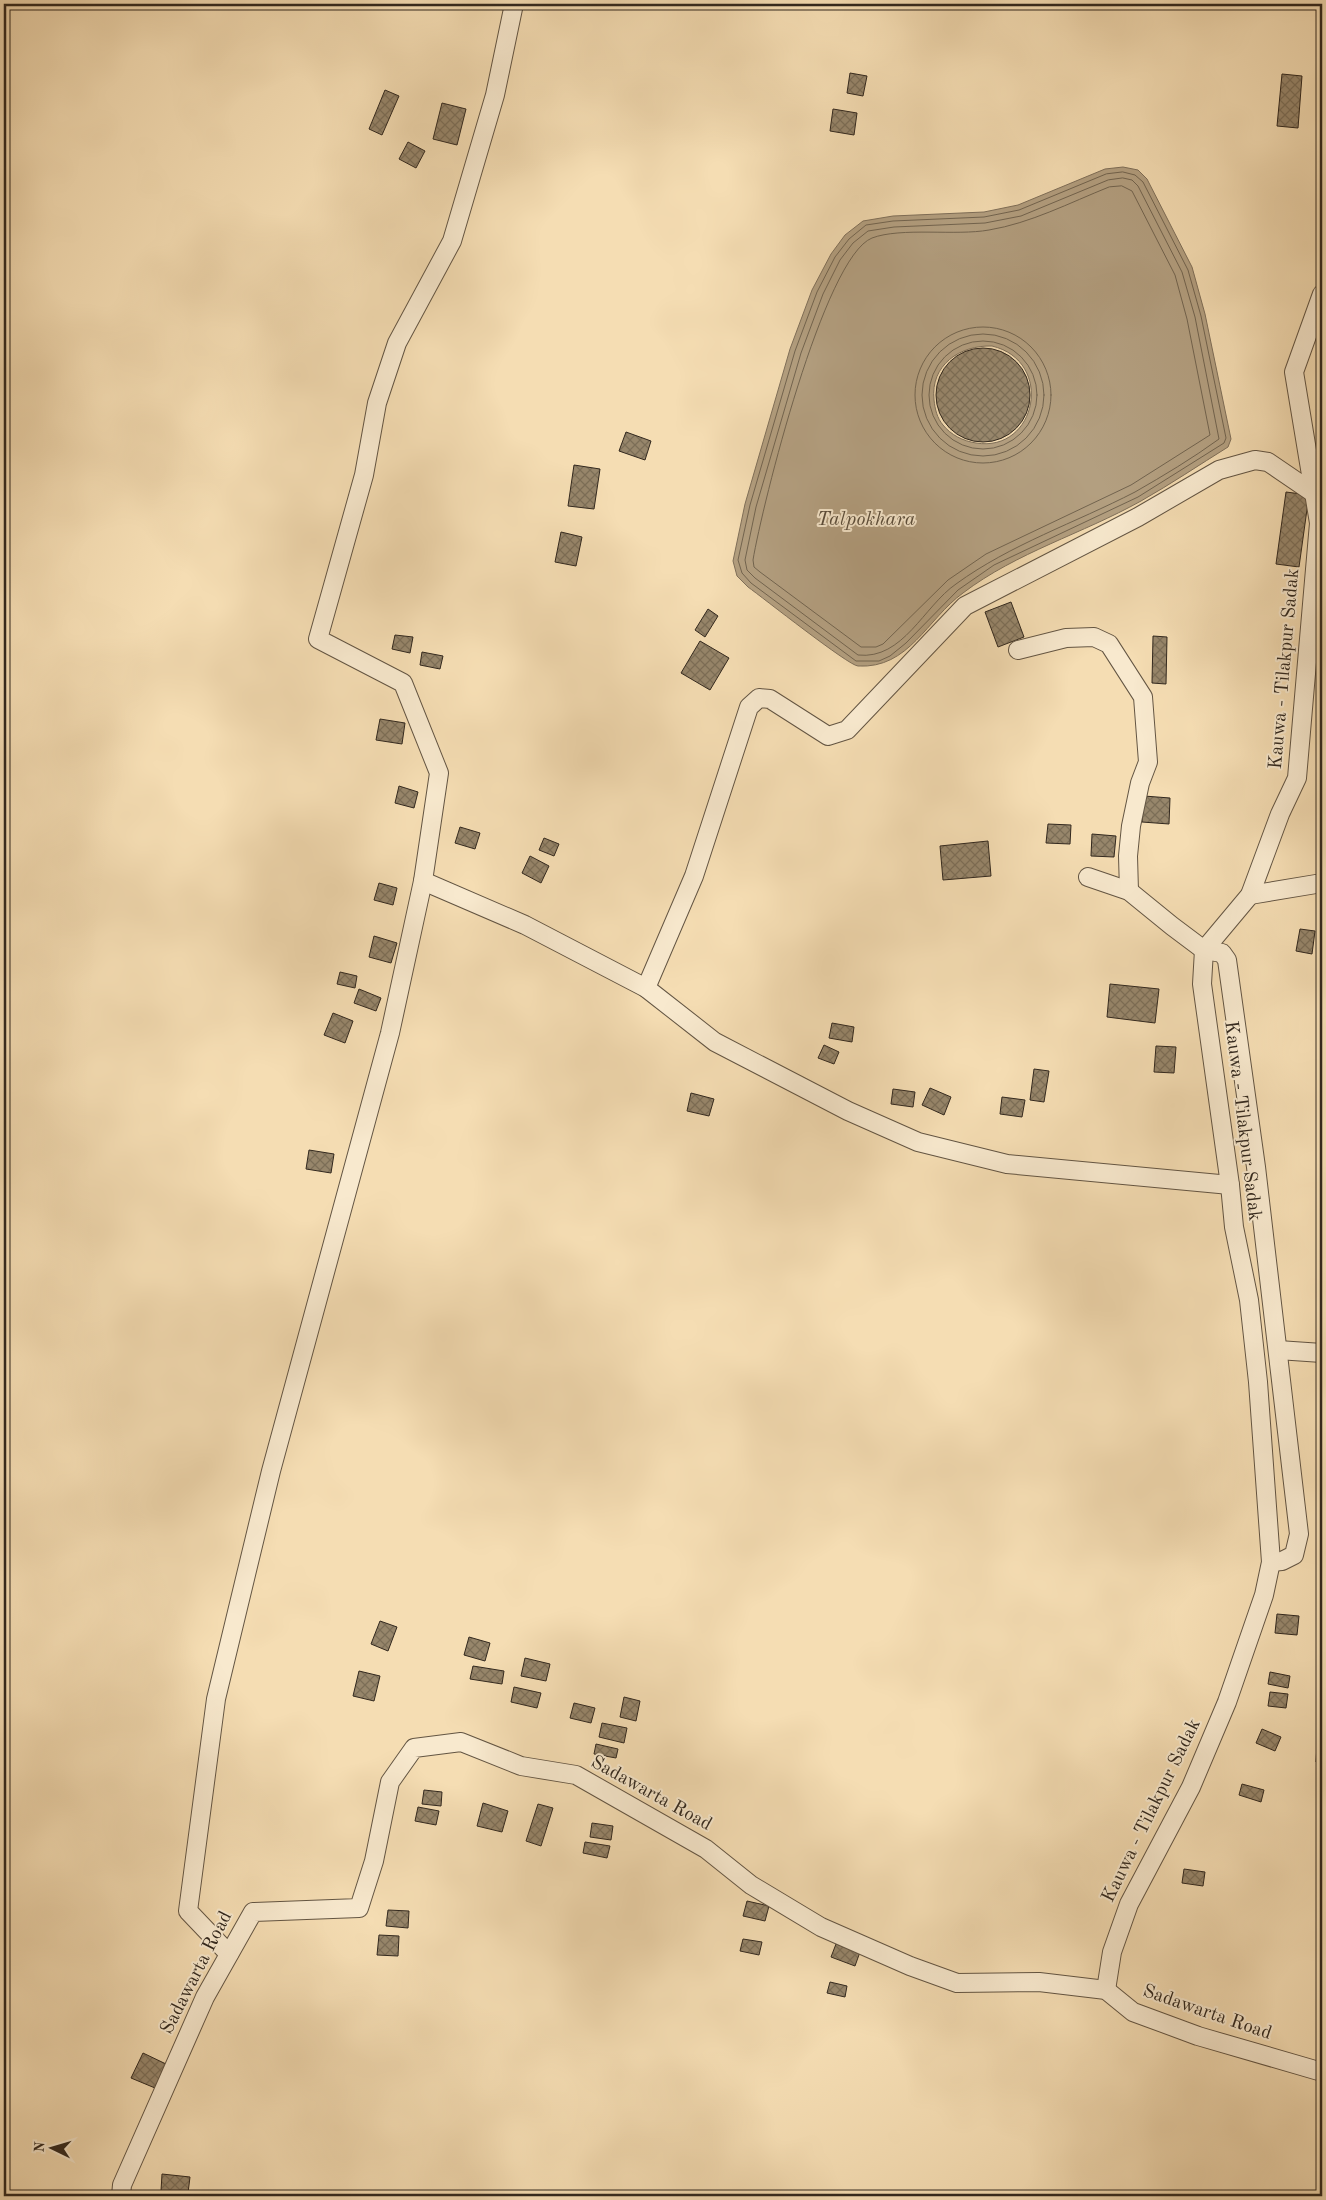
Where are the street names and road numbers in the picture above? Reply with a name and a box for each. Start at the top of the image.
street label: Kauwa - Tilakpur Sadak [1267,568,1303,770]
street label: Kauwa - Tilakpur Sadak [1220,1020,1264,1222]
street label: Kauwa - Tilakpur Sadak [1099,1716,1205,1906]
street label: Sadawarta Road [587,1753,715,1835]
street label: Sadawarta Road [158,1908,236,2037]
street label: Sadawarta Road [1140,1982,1274,2044]

